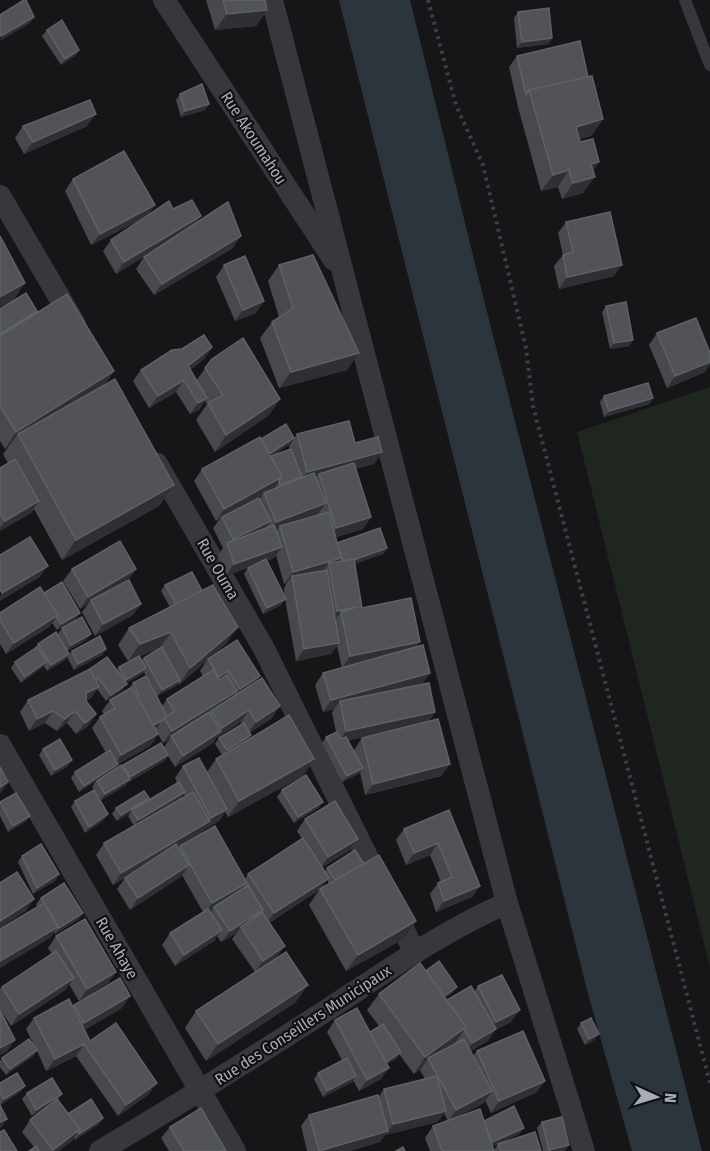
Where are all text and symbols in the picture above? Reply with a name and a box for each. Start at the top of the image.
street label: Rue Akoumahou [217,88,291,188]
street label: Rue Ouma [193,535,243,603]
street label: Rue Ahaye [92,914,142,982]
street label: Rue des Conseillers Municipaux [211,961,395,1089]
north arrow [626,1067,686,1127]
text: N [661,1093,680,1103]

